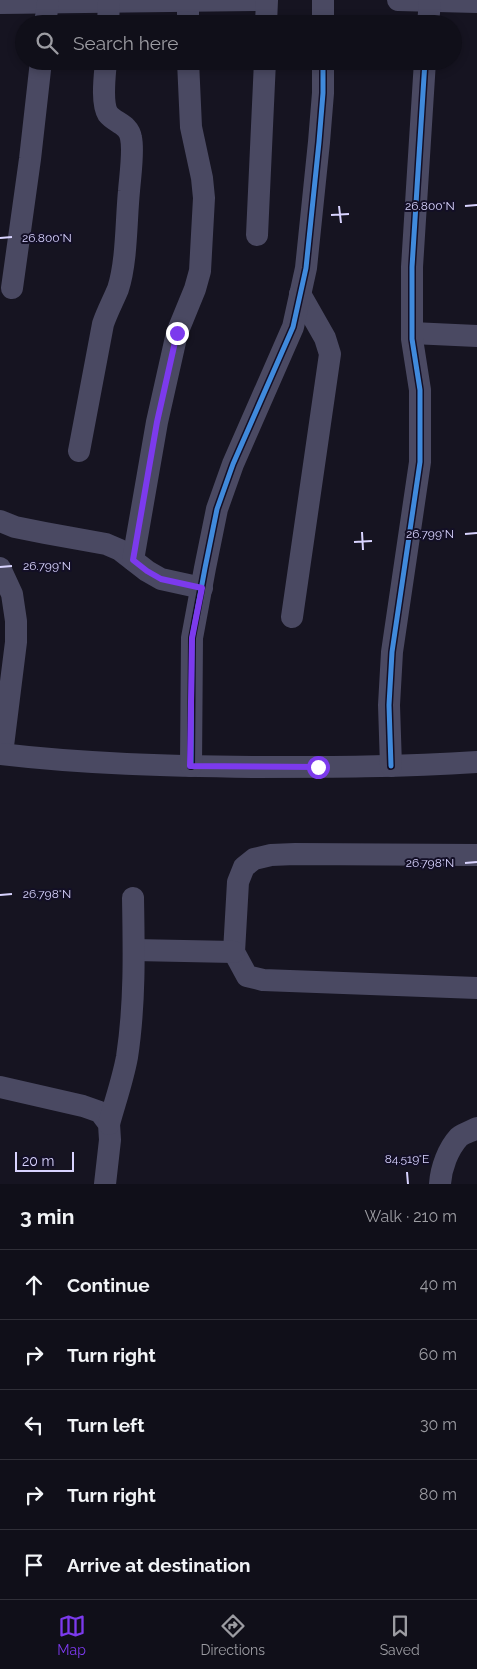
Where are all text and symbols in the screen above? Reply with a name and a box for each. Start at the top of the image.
search box [15,15,462,70]
icon: search [33,29,61,57]
text: Search here [73,32,179,54]
text: 26.800°N [405,199,455,213]
text: 26.800°N [22,231,72,245]
route end [166,322,189,345]
text: 26.799°N [406,527,454,541]
text: 26.799°N [23,559,71,573]
route start [307,756,330,779]
text: 26.798°N [406,856,454,870]
text: 26.798°N [23,887,71,901]
scale bar [15,1149,74,1172]
text: 84.519°E [385,1152,429,1166]
text: 20 m [22,1153,54,1169]
text: 3 min [20,1204,74,1229]
text: Walk · 210 m [365,1207,457,1226]
icon: ahead [20,1271,48,1299]
text: Continue [67,1274,150,1296]
text: 40 m [420,1275,457,1294]
icon: right [20,1341,48,1369]
text: Turn right [67,1344,156,1366]
text: 60 m [419,1345,457,1364]
icon: left [20,1411,48,1439]
text: Turn left [67,1414,144,1436]
text: 30 m [420,1415,457,1434]
icon: right [20,1481,48,1509]
text: Turn right [67,1484,156,1506]
text: 80 m [419,1485,457,1504]
icon: arrive [20,1551,48,1579]
text: Arrive at destination [67,1554,251,1576]
tab: Map [57,1612,86,1658]
tab: Directions [200,1612,265,1658]
tab: Saved [380,1612,420,1658]

